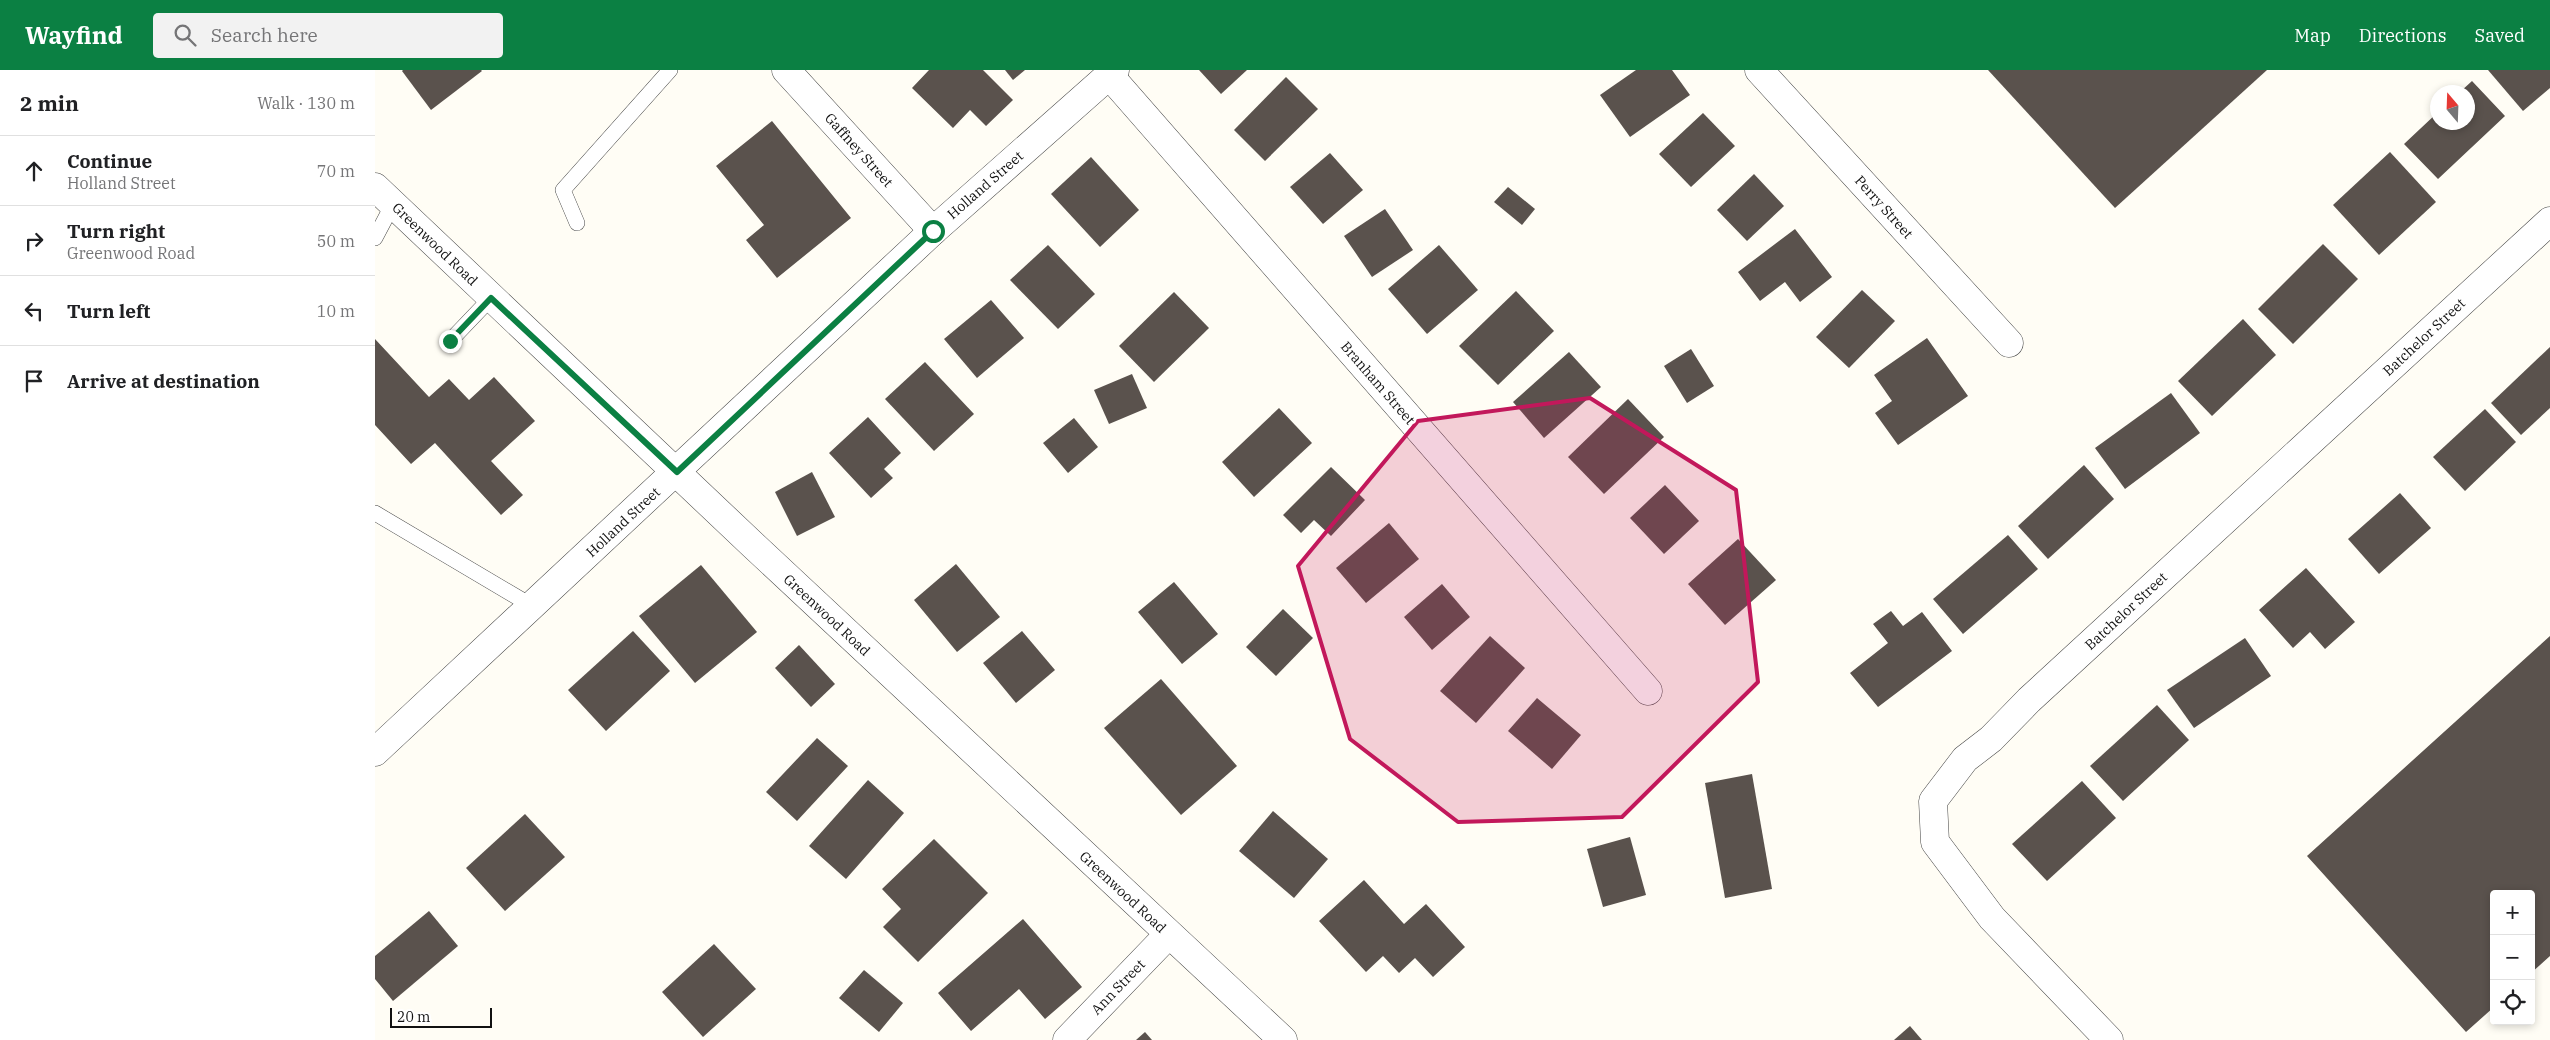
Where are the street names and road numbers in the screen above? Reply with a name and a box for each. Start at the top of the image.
street label: Gaffney Street [821,109,897,191]
street label: Holland Street [943,147,1027,223]
street label: Perry Street [1851,172,1917,242]
street label: Greenwood Road [388,199,482,290]
street label: Batchelor Street [2379,294,2469,380]
street label: Branham Street [1337,338,1419,428]
street label: Holland Street [582,483,664,561]
street label: Batchelor Street [2081,568,2171,654]
street label: Greenwood Road [780,570,874,660]
street label: Greenwood Road [1076,847,1170,937]
street label: Ann Street [1087,956,1149,1018]

